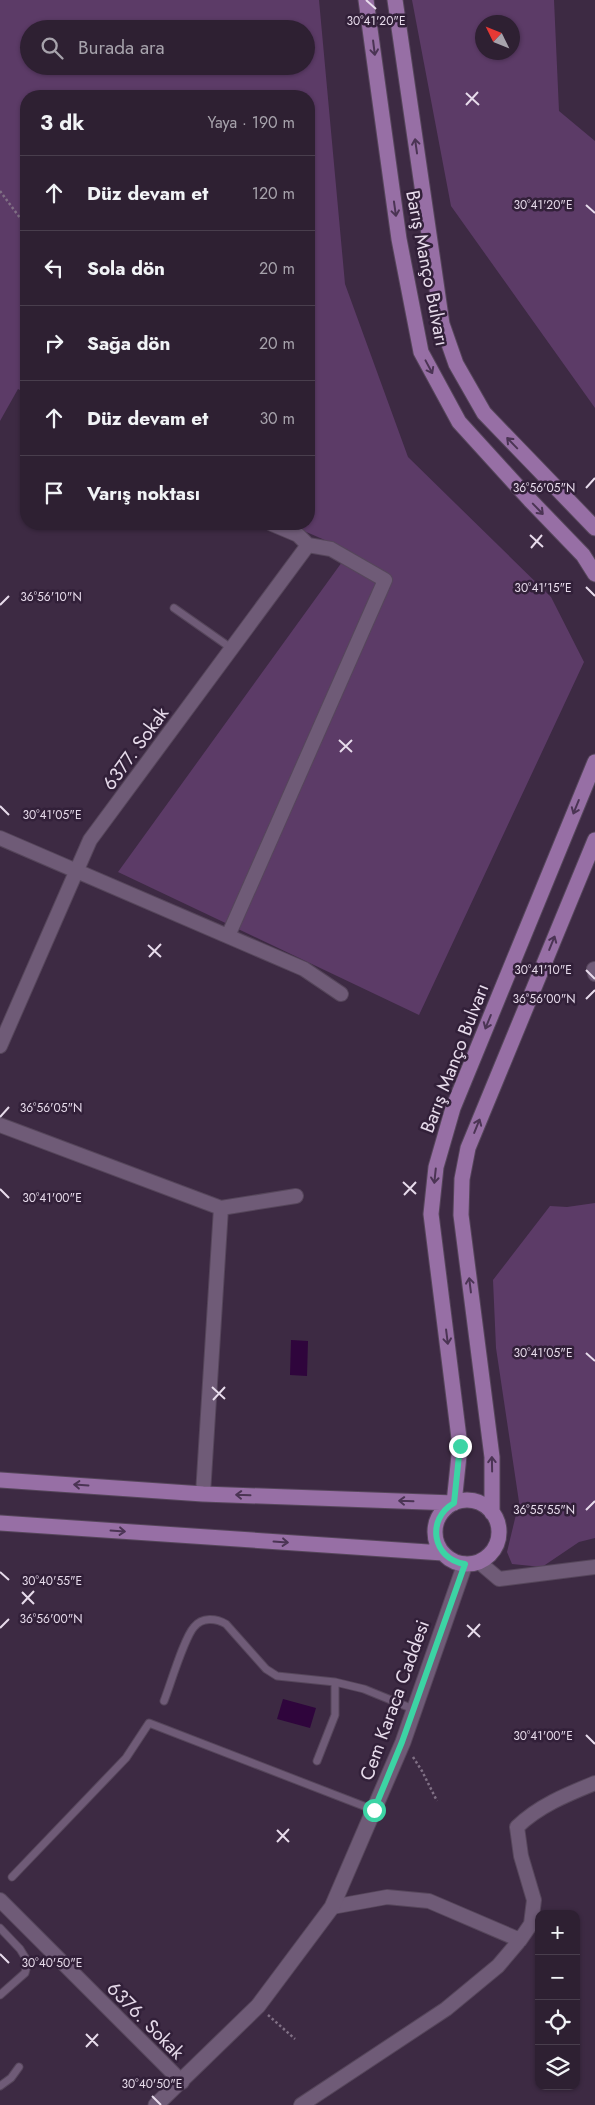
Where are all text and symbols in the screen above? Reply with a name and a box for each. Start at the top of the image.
text: 30°41'20"E [346,12,406,30]
north arrow [475,15,520,60]
search box [20,20,315,75]
icon: search [38,34,66,62]
text: Burada ara [78,34,165,61]
one-way arrow [369,40,379,56]
text: 3 dk [40,108,84,138]
text: Yaya · 190 m [208,111,295,134]
one-way arrow [411,138,421,154]
icon: ahead [40,179,68,207]
text: Düz devam et [87,180,208,207]
text: 120 m [252,182,295,205]
street label: Barış Manço Bulvarı [399,188,456,348]
text: 30°41'20"E [513,196,573,214]
one-way arrow [390,201,400,217]
icon: left [40,254,68,282]
text: Sola dön [87,255,165,282]
text: 20 m [259,257,295,280]
icon: right [40,329,68,357]
text: Sağa dön [87,330,171,357]
text: 20 m [259,332,295,355]
one-way arrow [424,360,434,375]
icon: ahead [40,404,68,432]
text: Düz devam et [87,405,208,432]
text: 30 m [259,407,295,430]
one-way arrow [506,437,518,450]
icon: arrive [40,479,68,507]
text: 36°56'05"N [513,479,575,497]
text: Varış noktası [87,480,200,507]
one-way arrow [532,503,544,515]
text: 30°41'15"E [514,579,572,597]
text: 36°56'10"N [20,588,82,606]
street label: 6377. Sokak [96,701,175,796]
one-way arrow [571,799,581,814]
text: 30°41'05"E [22,806,82,824]
one-way arrow [548,936,558,951]
text: 30°41'10"E [514,961,572,979]
street label: Barış Manço Bulvarı [414,980,495,1137]
text: 36°56'00"N [512,990,576,1008]
one-way arrow [482,1014,492,1029]
text: 36°56'05"N [20,1099,82,1117]
one-way arrow [473,1119,482,1134]
one-way arrow [430,1167,440,1183]
text: 30°41'00"E [22,1189,82,1207]
one-way arrow [465,1278,475,1294]
one-way arrow [442,1329,452,1345]
text: 30°41'05"E [513,1344,573,1362]
route end [449,1435,472,1458]
one-way arrow [487,1456,497,1472]
one-way arrow [73,1481,89,1490]
one-way arrow [235,1490,252,1500]
one-way arrow [398,1497,414,1506]
text: 36°55'55"N [513,1501,575,1519]
one-way arrow [110,1527,126,1536]
one-way arrow [272,1537,288,1547]
text: 30°40'55"E [22,1572,82,1590]
text: 36°56'00"N [19,1610,83,1628]
street label: Cem Karaca Caddesi [353,1616,436,1784]
text: 30°41'00"E [513,1727,573,1745]
route start [363,1799,386,1822]
map controls [535,1910,580,2090]
button: + [535,1910,580,1955]
text: 30°40'50"E [22,1954,82,1972]
button: − [535,1955,580,2000]
street label: 6376. Sokak [101,1975,191,2066]
button: locate [535,2000,580,2045]
button: layers [535,2045,580,2090]
text: 30°40'50"E [122,2075,182,2093]

